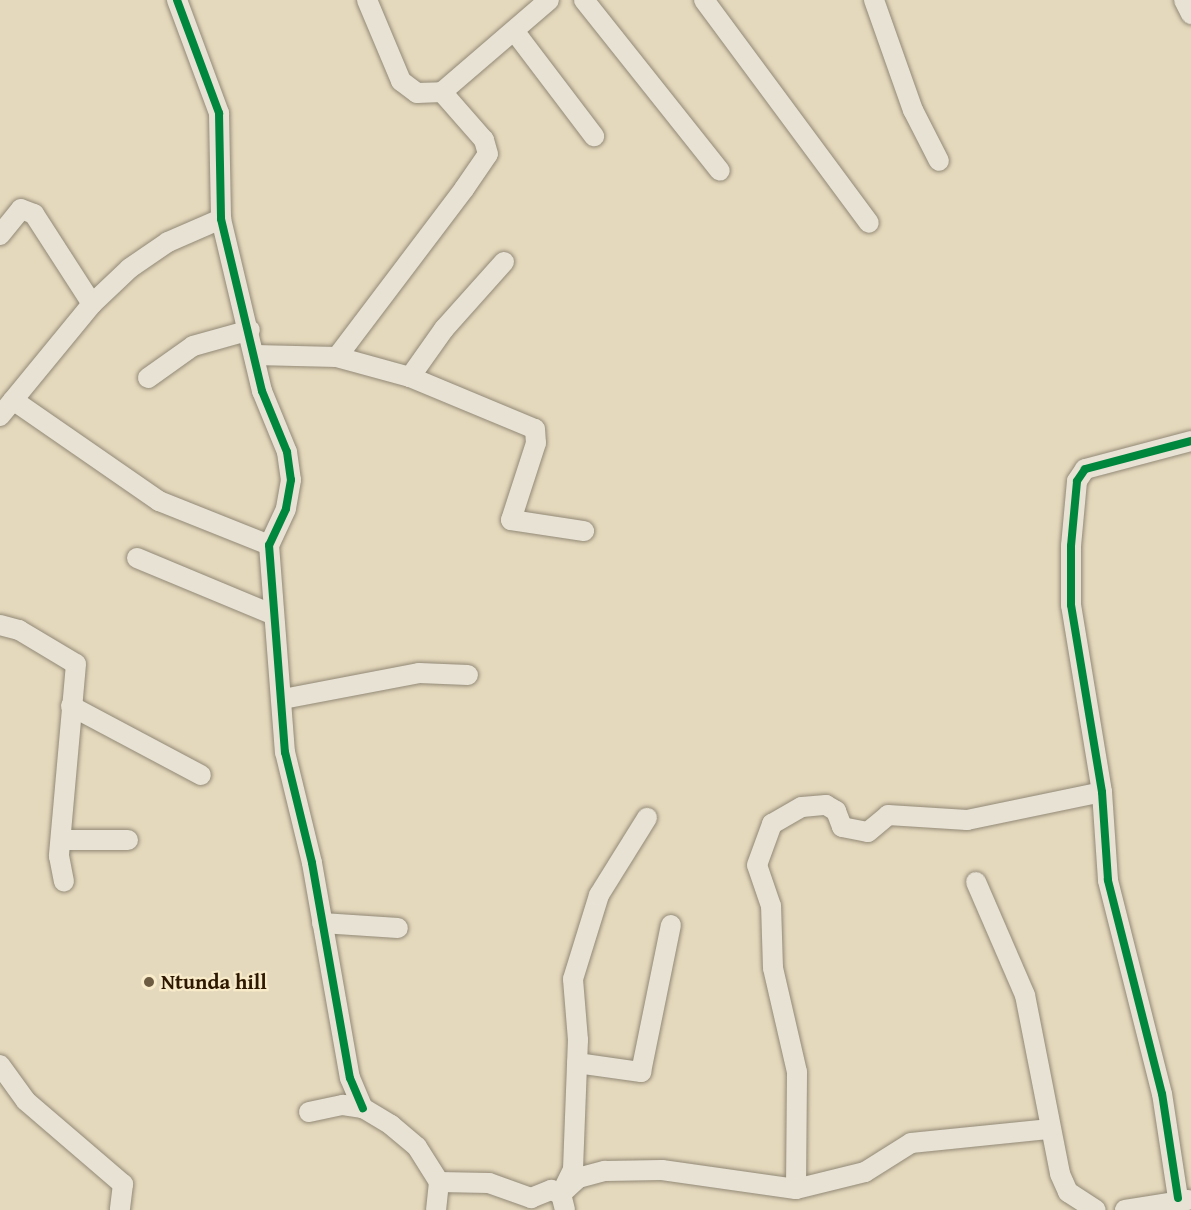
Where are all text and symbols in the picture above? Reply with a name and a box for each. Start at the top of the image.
place label: Ntunda hill [161,969,267,995]
marker: Ntunda hill [142,975,156,989]

